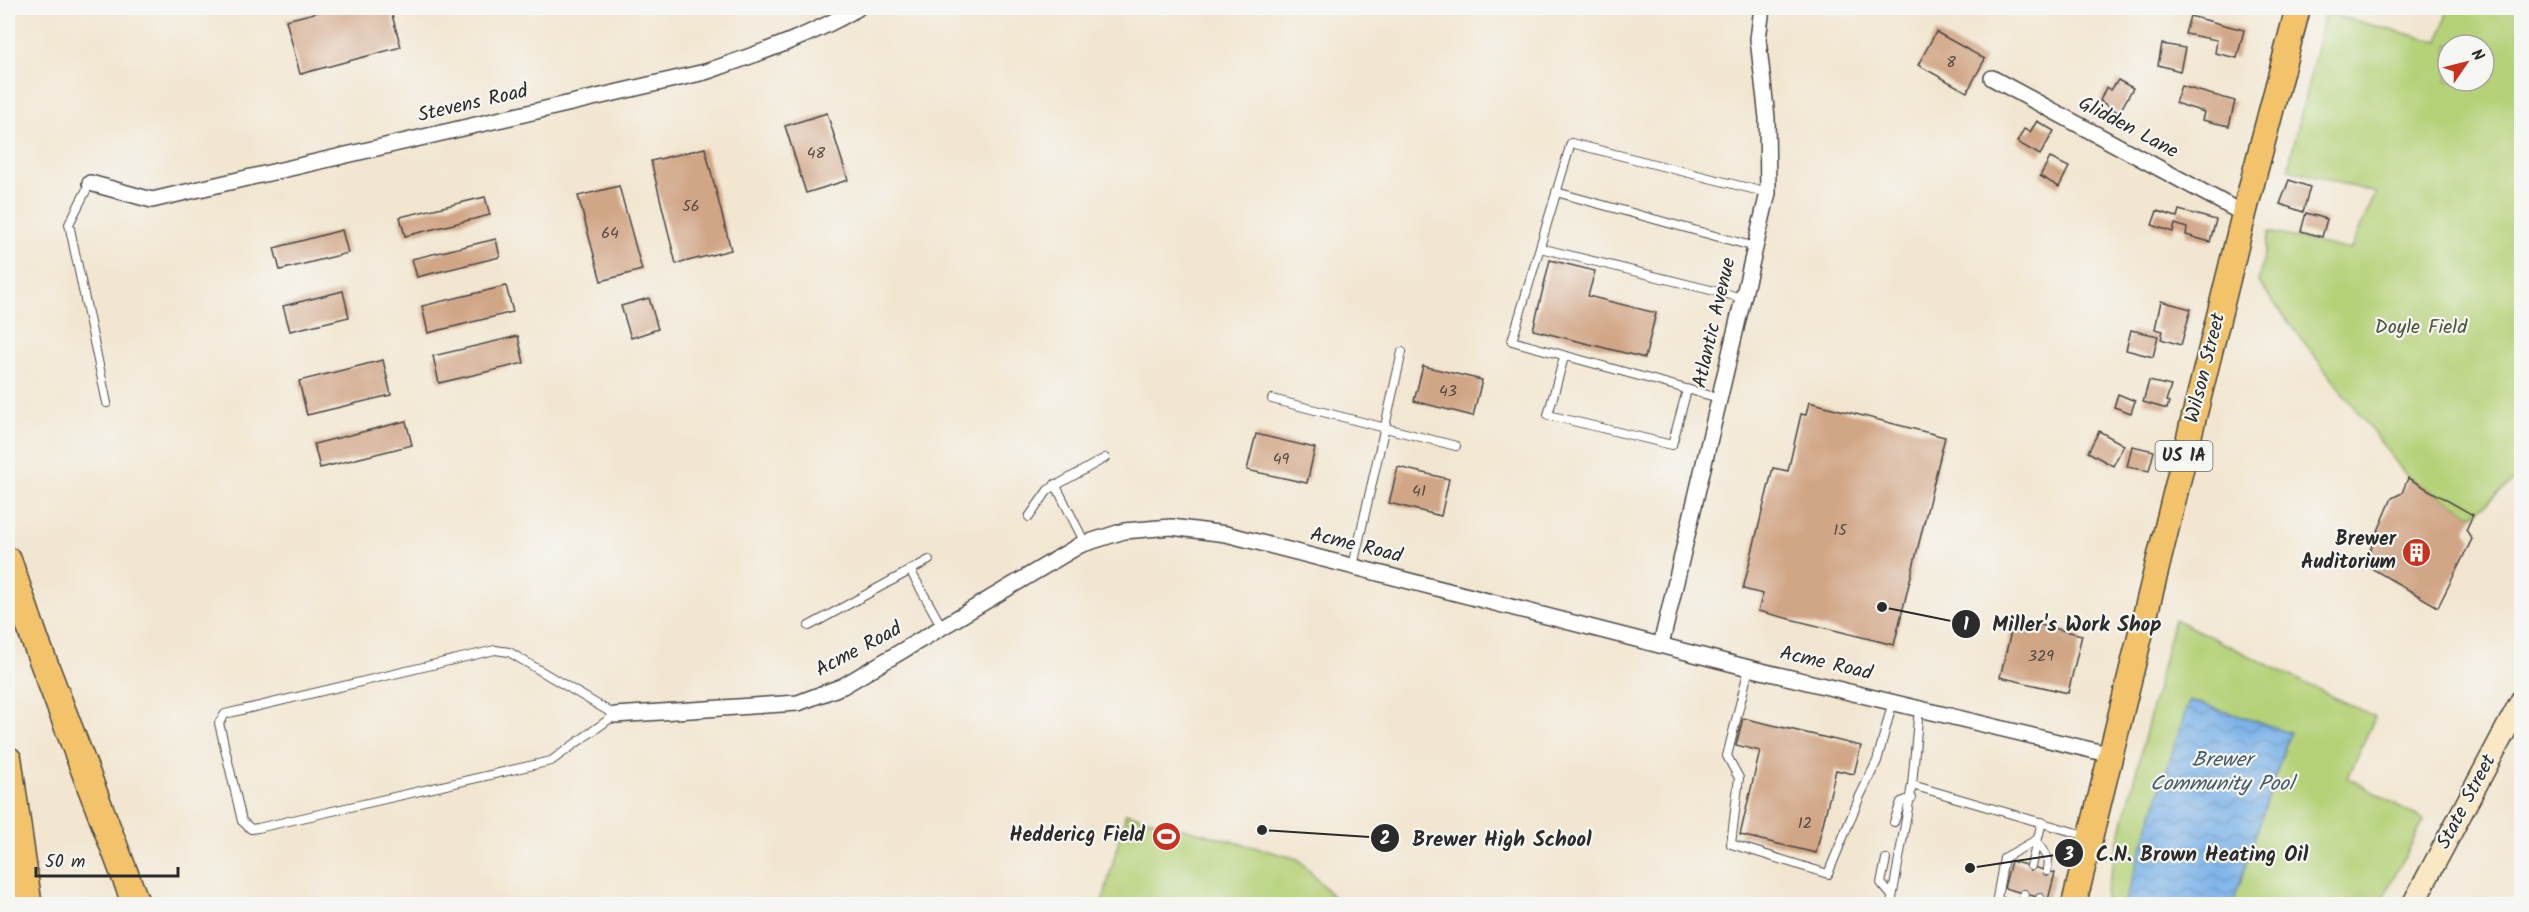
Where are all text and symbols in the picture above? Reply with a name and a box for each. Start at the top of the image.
north arrow [2436,33,2496,93]
text: N [2464,44,2490,67]
house number: 8 [1946,50,1956,75]
street label: Stevens Road [415,76,532,132]
street label: Glidden Lane [2072,88,2184,168]
house number: 48 [807,141,826,166]
house number: 56 [682,194,700,219]
house number: 64 [601,221,619,246]
street label: Atlantic Avenue [1684,255,1746,391]
street label: Wilson Street [2177,309,2235,426]
park label: Doyle Field [2375,312,2468,344]
house number: 43 [1439,379,1457,404]
road number: US 1A [2156,441,2212,471]
house number: 49 [1273,447,1290,472]
house number: 41 [1412,479,1426,504]
house number: 15 [1833,518,1848,543]
street label: Acme Road [1306,519,1407,573]
place label: Brewer Auditorium [2301,524,2397,579]
building icon: Brewer Auditorium [2401,536,2433,568]
callout: Miller's Work Shop [1951,604,2174,643]
text: Miller's Work Shop [1992,609,2162,642]
text: 1 [1963,611,1969,640]
street label: Acme Road [810,613,909,686]
street label: Acme Road [1777,638,1876,690]
house number: 329 [2028,644,2054,669]
water label: Brewer Community Pool [2150,744,2298,801]
street label: State Street [2429,749,2505,855]
house number: 12 [1798,811,1812,836]
callout: Brewer High School [1370,819,1603,858]
place label: Heddericg Field [1009,820,1146,852]
sports icon: Heddericg Field [1150,820,1182,852]
text: Brewer High School [1412,824,1592,857]
text: 2 [1380,825,1390,854]
callout: C.N. Brown Heating Oil [2054,834,2320,873]
text: C.N. Brown Heating Oil [2096,839,2309,872]
scale bar [36,840,178,878]
text: 3 [2063,841,2074,870]
text: 50 m [45,848,85,877]

